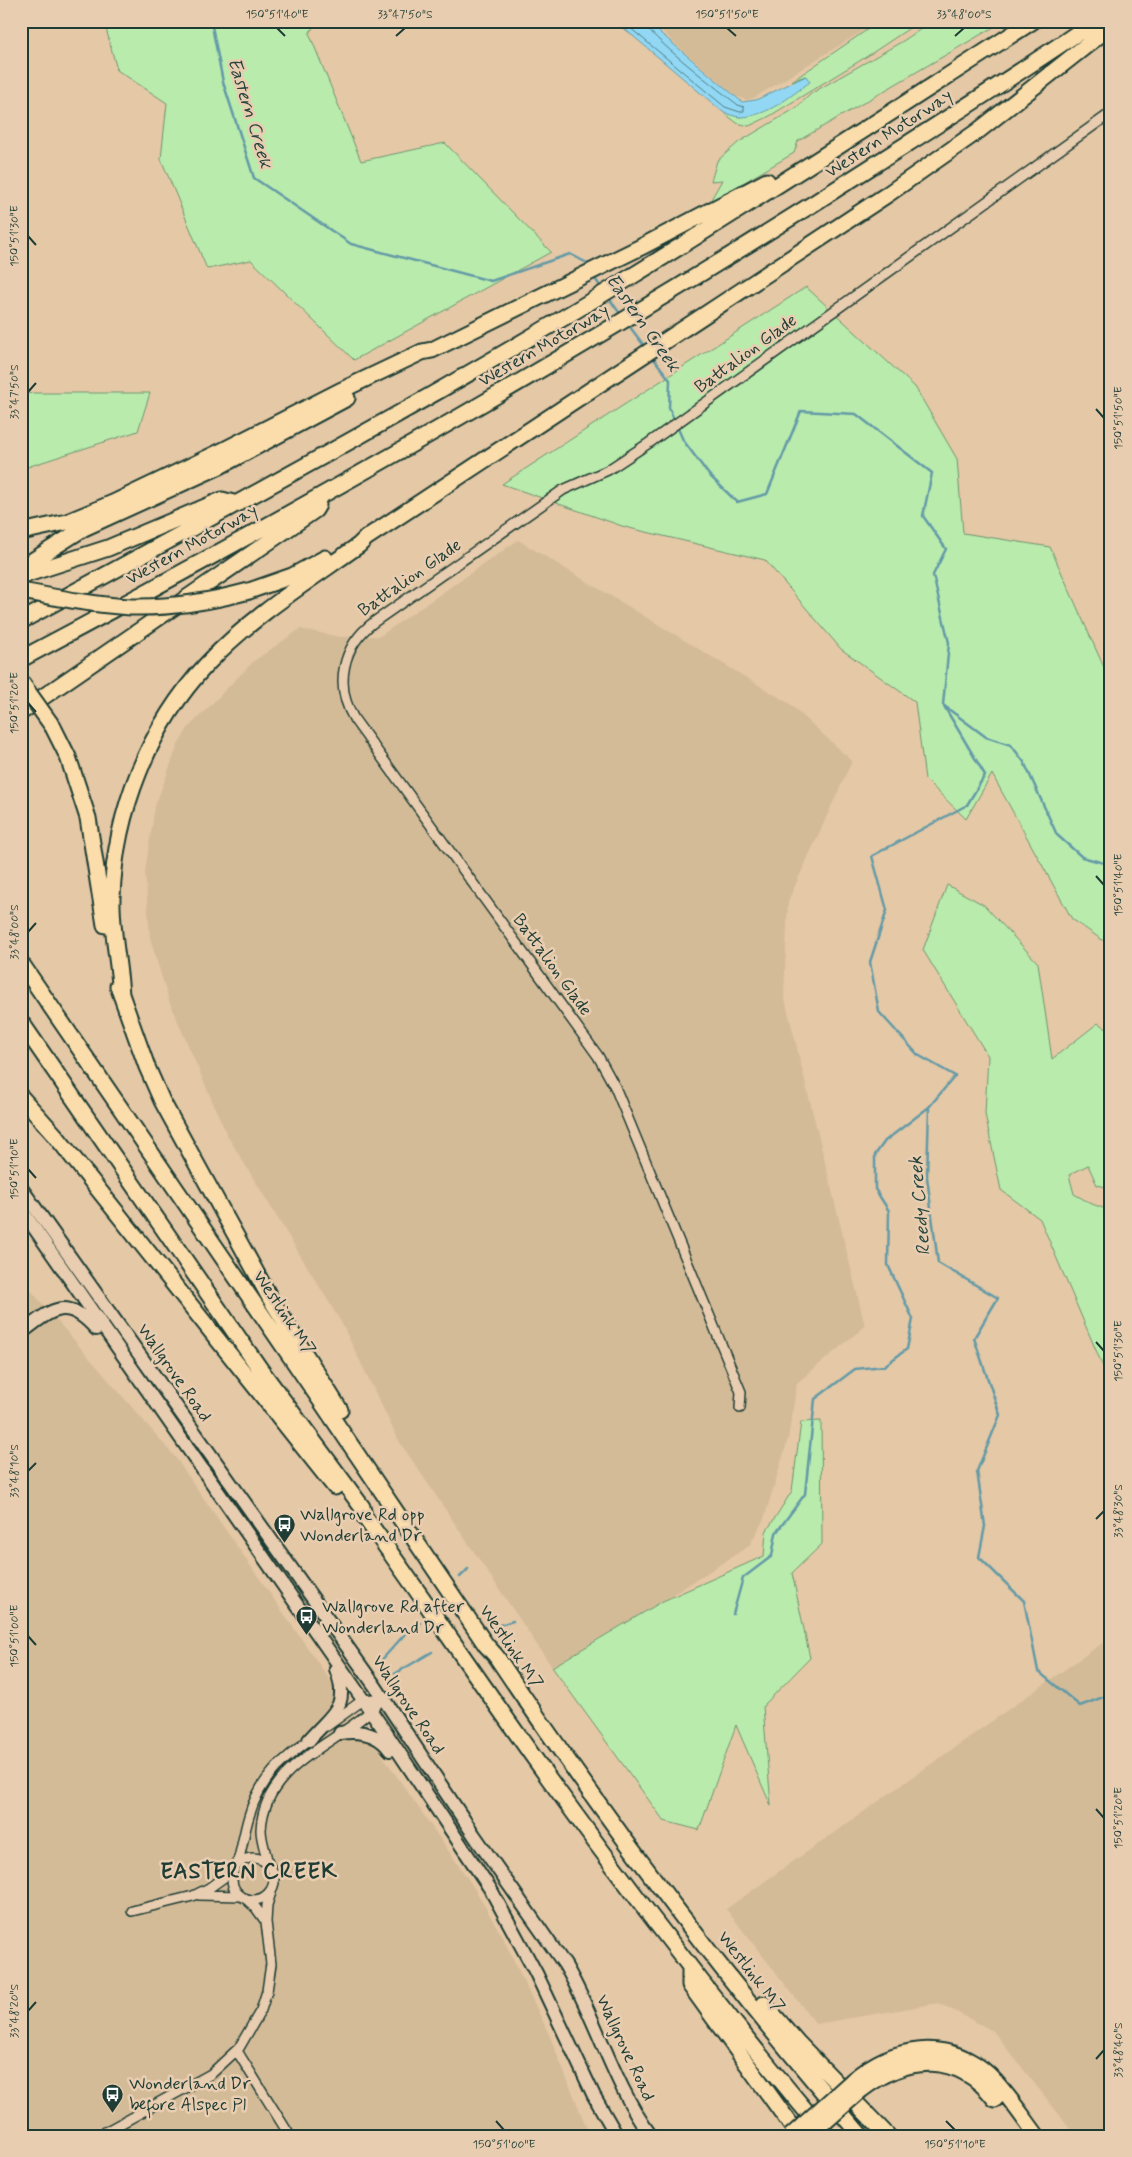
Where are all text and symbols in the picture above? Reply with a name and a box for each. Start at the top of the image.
text: 150°51'40"E [245,7,309,23]
text: 33°47'50"S [377,7,433,23]
text: 150°51'50"E [695,7,759,23]
text: 33°48'00"S [936,7,992,23]
water label: Eastern Creek [221,55,279,173]
street label: Western Motorway [821,84,957,184]
text: 150°51'30"E [7,205,23,267]
water label: Eastern Creek [600,269,687,378]
street label: Western Motorway [474,299,614,393]
street label: Battalion Glade [690,309,802,399]
text: 33°47'50"S [7,364,23,420]
text: 150°51'50"E [1111,386,1127,450]
street label: Western Motorway [122,499,262,591]
street label: Battalion Glade [354,533,466,623]
text: 150°51'20"E [7,672,23,734]
text: 150°51'40"E [1111,853,1127,917]
text: 33°48'00"S [7,904,23,960]
street label: Battalion Glade [507,909,597,1021]
text: 150°51'10"E [7,1138,23,1200]
water label: Reedy Creek [903,1155,937,1257]
street label: Westlink M7 [247,1266,321,1360]
street label: Wallgrove Road [131,1319,217,1427]
text: 150°51'30"E [1111,1320,1127,1382]
text: 33°48'10"S [7,1444,23,1498]
text: 33°48'30"S [1111,1484,1127,1538]
place label: Wallgrove Rd opp Wonderland Dr [300,1503,425,1548]
bus stop icon: Wallgrove Rd opp Wonderland Dr [272,1513,296,1544]
place label: Wallgrove Rd after Wonderland Dr [322,1595,465,1640]
street label: Westlink M7 [473,1600,549,1694]
text: 150°51'00"E [7,1605,23,1667]
bus stop icon: Wallgrove Rd after Wonderland Dr [294,1605,318,1636]
street label: Wallgrove Road [366,1651,450,1759]
text: 150°51'20"E [1111,1787,1127,1849]
district label: EASTERN CREEK [160,1858,338,1886]
street label: Westlink M7 [712,1926,790,2018]
text: 33°48'20"S [7,1983,23,2038]
street label: Wallgrove Road [590,1991,660,2105]
text: 33°48'40"S [1111,2022,1127,2078]
place label: Wonderland Dr before Alspec Pl [129,2072,251,2119]
bus stop icon: Wonderland Dr before Alspec Pl [101,2082,125,2113]
text: 150°51'00"E [473,2137,535,2153]
text: 150°51'10"E [924,2137,986,2153]

